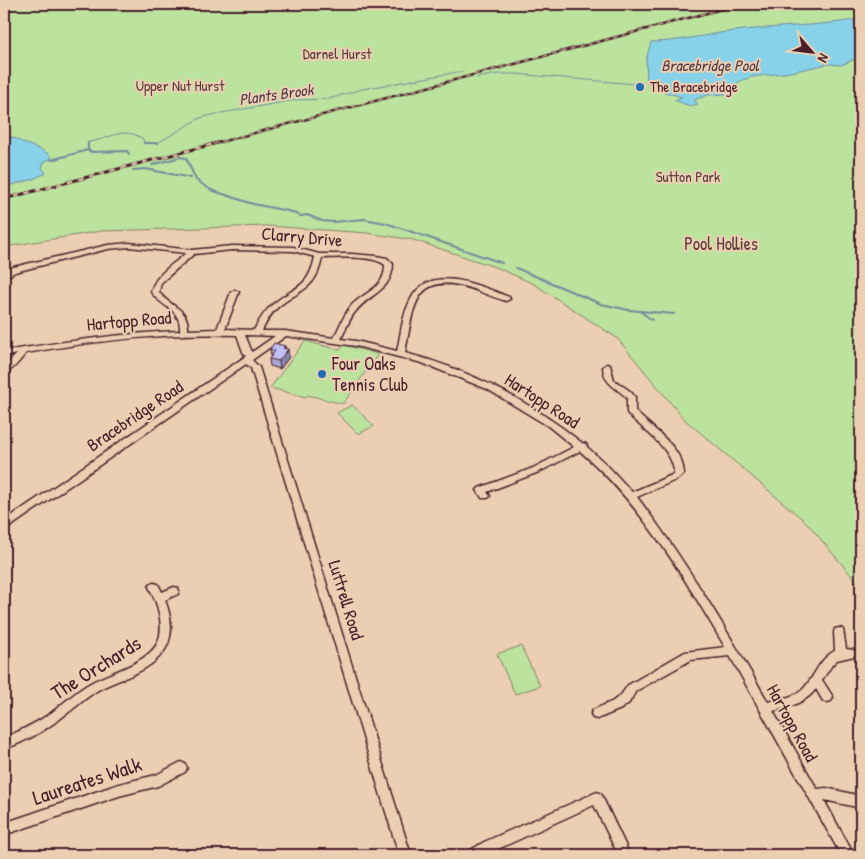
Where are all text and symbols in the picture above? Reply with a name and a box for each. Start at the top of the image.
north arrow [788,28,838,78]
park label: Darnel Hurst [303,43,372,64]
text: N [814,51,834,67]
water label: Bracebridge Pool [661,54,760,76]
park label: Upper Nut Hurst [136,75,225,96]
place label: The Bracebridge [650,76,738,97]
water label: Plants Brook [238,78,316,110]
marker: The Bracebridge [634,81,646,93]
park label: Sutton Park [656,166,720,187]
street label: Clarry Drive [261,221,344,252]
park label: Pool Hollies [684,231,758,256]
street label: Hartopp Road [86,304,172,337]
place label: Four Oaks Tennis Club [331,351,408,397]
street label: Hartopp Road [500,367,585,434]
marker: Four Oaks Tennis Club [316,368,328,380]
street label: Bracebridge Road [82,374,188,457]
street label: Luttrell Road [323,557,370,643]
street label: The Orchards [45,628,146,707]
street label: Hartopp Road [761,680,824,766]
street label: Laureates Walk [29,749,145,812]

